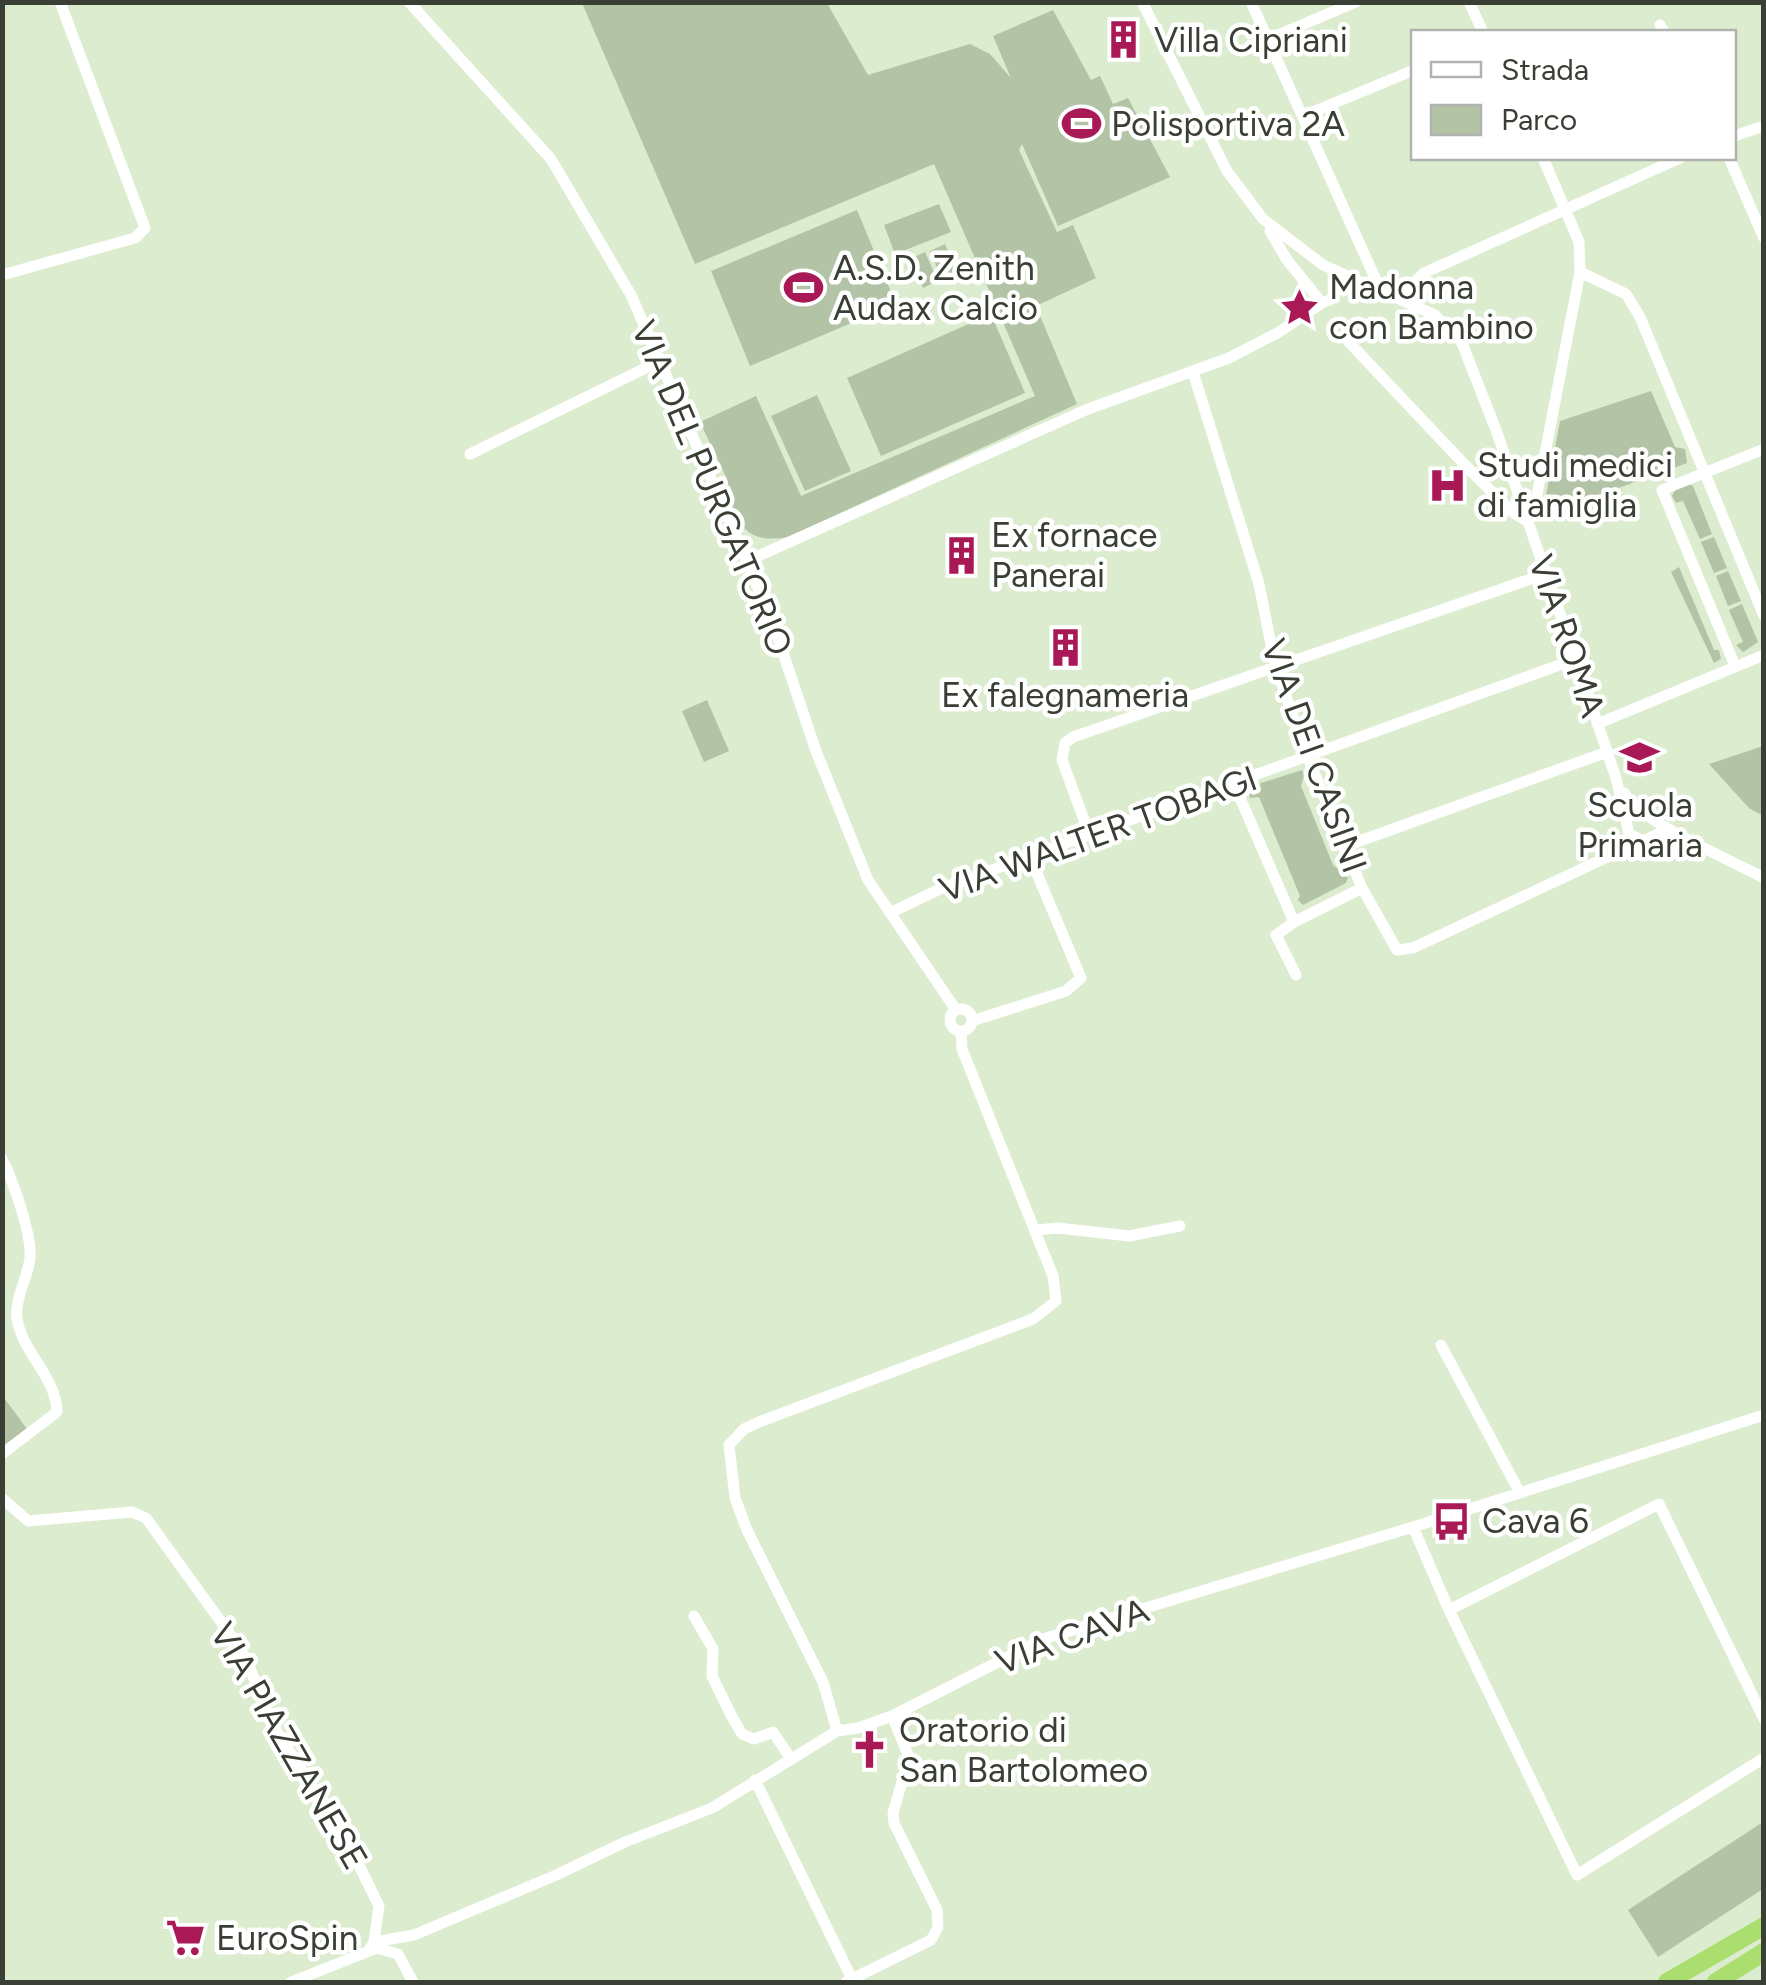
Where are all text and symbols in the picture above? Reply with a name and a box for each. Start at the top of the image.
building icon: Villa Cipriani [1103,19,1145,61]
place label: Villa Cipriani [1154,19,1348,61]
legend [1411,30,1736,160]
text: Strada [1501,51,1589,88]
text: Parco [1501,101,1577,138]
sports icon: Polisportiva 2A [1060,103,1102,145]
place label: Polisportiva 2A [1111,103,1345,145]
place label: A.S.D. Zenith Audax Calcio [833,247,1038,329]
place label: Madonna con Bambino [1329,266,1534,348]
sports icon: A.S.D. Zenith Audax Calcio [782,267,824,309]
place icon: Madonna con Bambino [1278,286,1320,328]
street label: VIA DEL PURGATORIO [622,314,802,662]
place label: Studi medici di famiglia [1477,444,1673,526]
hospital icon: Studi medici di famiglia [1426,464,1468,506]
place label: Ex fornace Panerai [991,514,1157,596]
building icon: Ex fornace Panerai [940,534,982,576]
street label: VIA ROMA [1520,550,1614,723]
building icon: Ex falegnameria [1044,627,1086,669]
street label: VIA DEI CASINI [1252,633,1376,879]
place label: Ex falegnameria [941,674,1189,716]
school or university icon: Scuola Primaria [1619,737,1661,779]
street label: VIA WALTER TOBAGI [934,757,1262,911]
place label: Scuola Primaria [1577,784,1703,866]
bus stop icon: Cava 6 [1431,1500,1473,1542]
place label: Cava 6 [1482,1500,1589,1542]
street label: VIA CAVA [990,1589,1155,1683]
street label: VIA PIAZZANESE [201,1615,377,1877]
place label: Oratorio di San Bartolomeo [899,1709,1148,1791]
church icon: Oratorio di San Bartolomeo [848,1729,890,1771]
supermarket icon: EuroSpin [165,1917,207,1959]
place label: EuroSpin [216,1917,358,1959]

